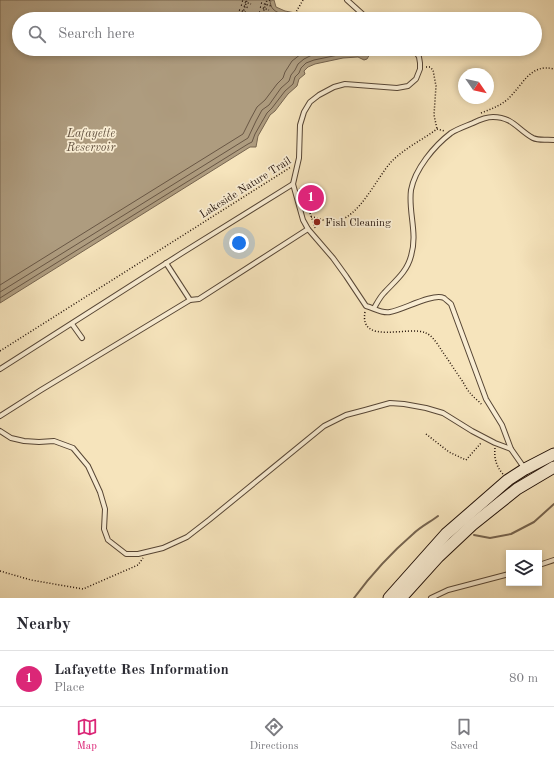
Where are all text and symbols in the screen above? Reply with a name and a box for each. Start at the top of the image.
search box [12,12,542,56]
icon: search [26,23,48,45]
text: Search here [58,27,135,42]
north arrow [458,68,494,104]
water label: Lafayette Reservoir [65,128,116,154]
street label: Lakeside Nature Trail [198,156,293,221]
pin: 1 [298,183,324,213]
marker: Fish Cleaning [312,217,322,227]
place label: Fish Cleaning [325,218,391,229]
your location [229,233,249,253]
map controls [506,550,542,586]
button: layers [506,550,542,586]
text: Nearby [16,616,71,633]
text: Lafayette Res Information [54,663,229,678]
text: 1 [25,672,33,685]
text: 80 m [509,672,538,685]
text: Place [54,681,84,694]
tab: Map [76,716,98,754]
tab: Directions [250,716,298,754]
tab: Saved [450,716,478,754]

